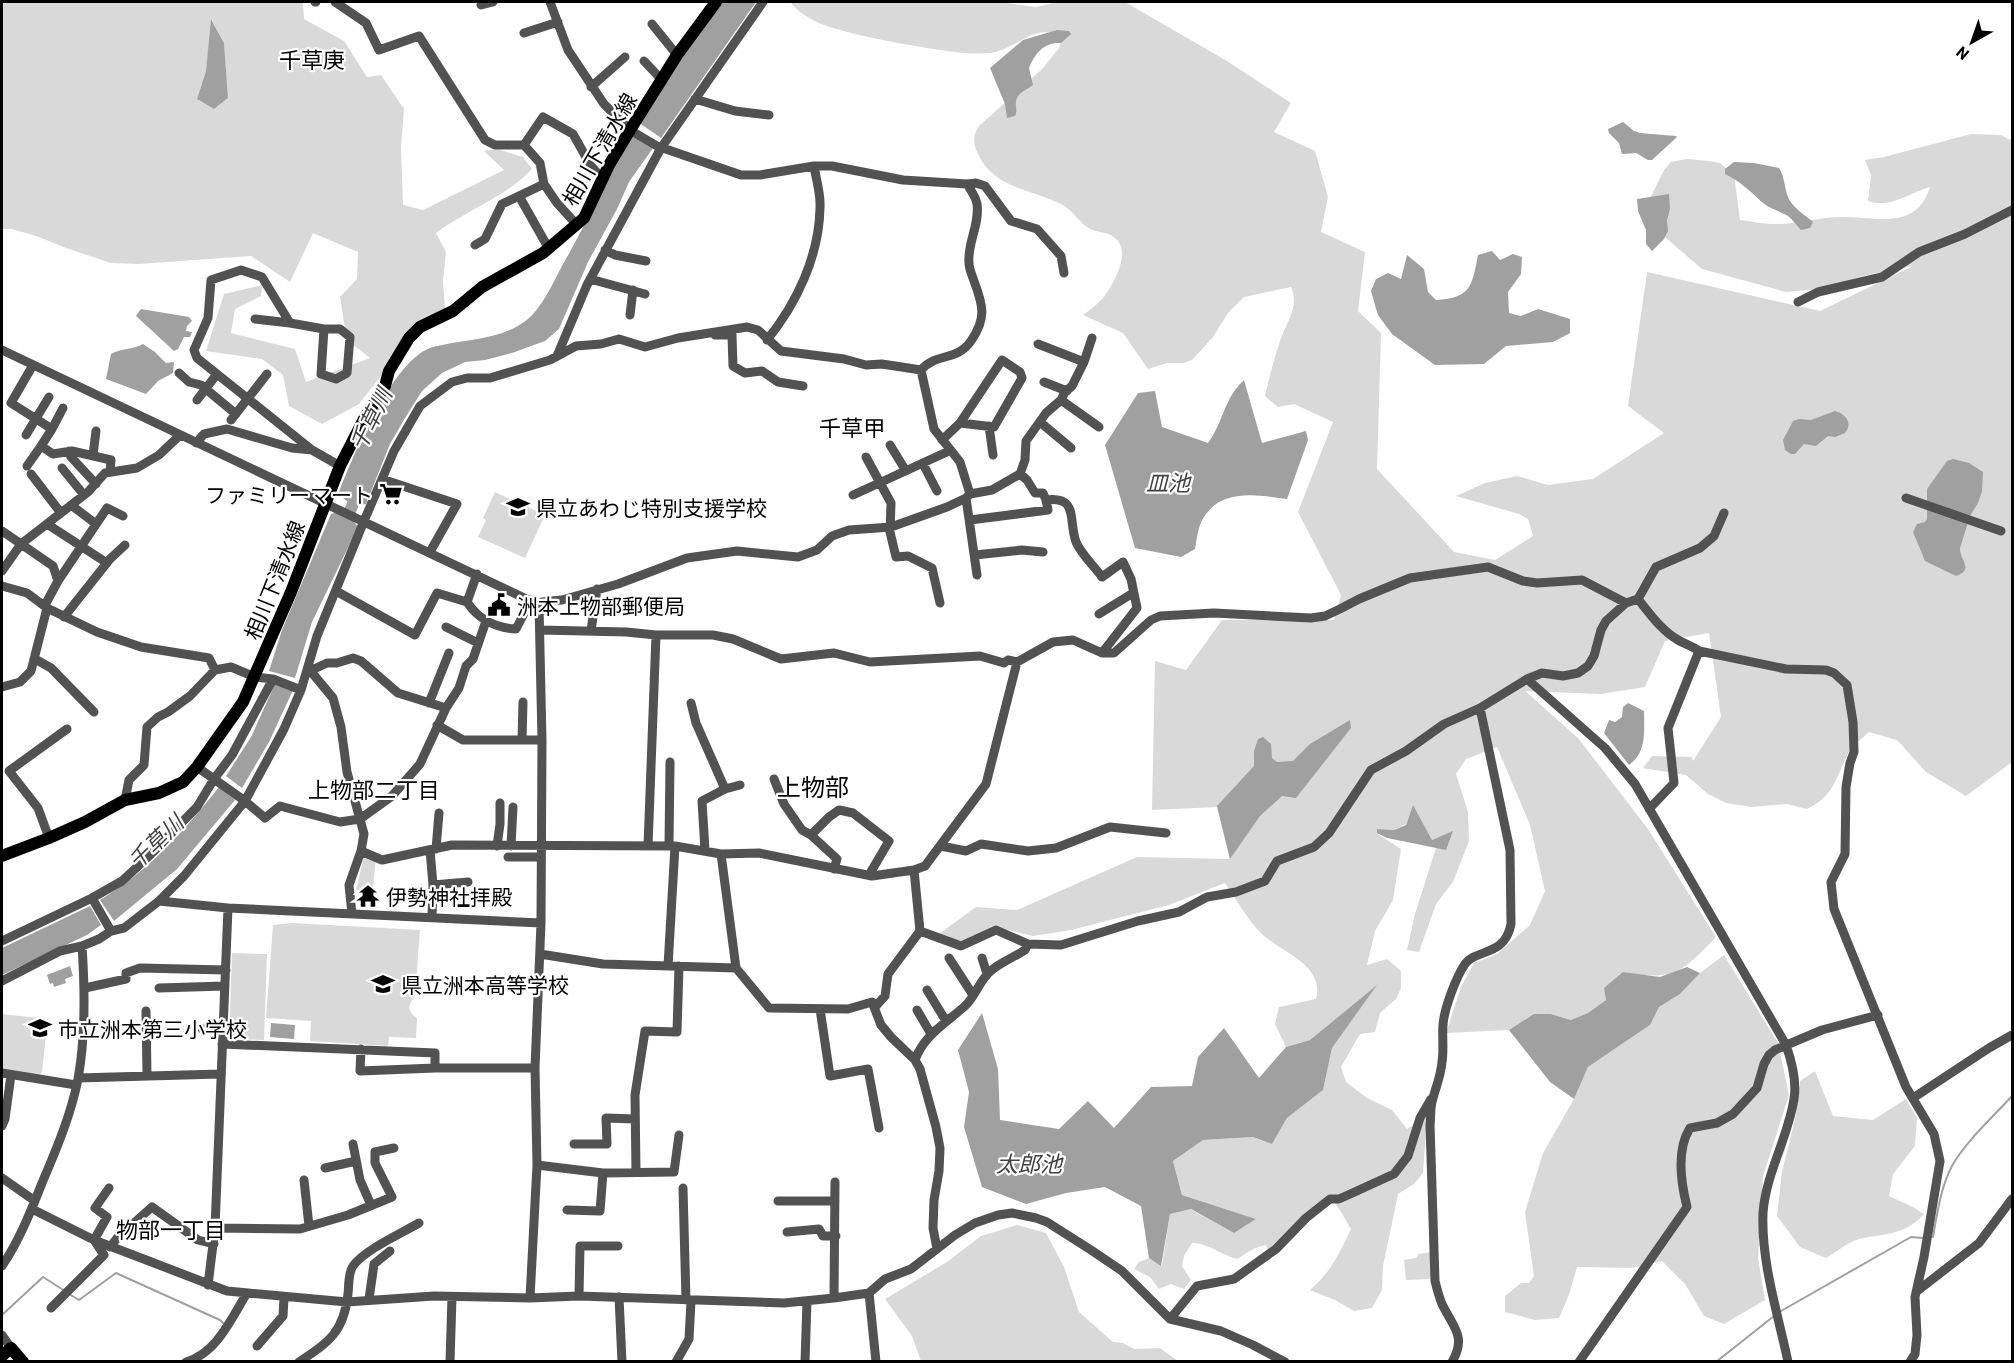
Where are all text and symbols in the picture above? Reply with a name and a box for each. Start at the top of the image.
north arrow [1942,12,2002,72]
text: N [1952,43,1972,65]
district label: 千草庚 [279,46,345,72]
street label: 相川下清水線 [557,88,641,210]
water label: 千草川 [344,382,397,454]
district label: 千草甲 [819,414,885,440]
water label: 皿池 [1146,469,1192,495]
supermarket icon: ファミリーマート [378,481,404,507]
place label: ファミリーマート [205,482,373,507]
school or university icon: 県立あわじ特別支援学校 [505,494,531,520]
place label: 県立あわじ特別支援学校 [536,495,767,520]
street label: 相川下清水線 [239,517,309,643]
public building icon: 洲本上物部郵便局 [486,592,512,618]
place label: 洲本上物部郵便局 [517,593,685,618]
district label: 上物部 [777,772,849,801]
district label: 上物部二丁目 [308,776,440,802]
water label: 千草川 [122,807,189,873]
temple icon: 伊勢神社拝殿 [355,883,381,909]
place label: 伊勢神社拝殿 [386,884,512,909]
school or university icon: 県立洲本高等学校 [370,971,396,997]
place label: 県立洲本高等学校 [401,972,569,997]
school or university icon: 市立洲本第三小学校 [27,1015,53,1041]
place label: 市立洲本第三小学校 [58,1016,247,1041]
water label: 太郎池 [996,1150,1064,1176]
district label: 物部一丁目 [116,1216,226,1242]

